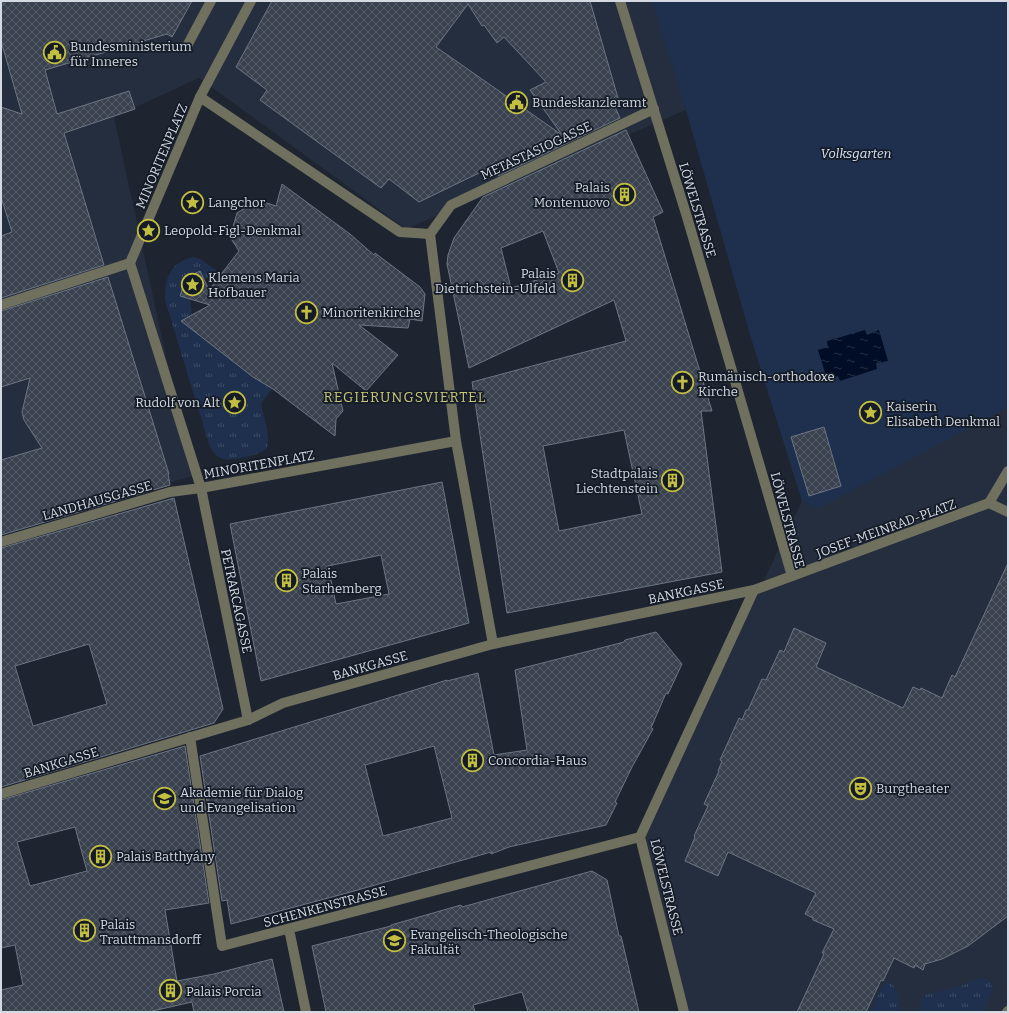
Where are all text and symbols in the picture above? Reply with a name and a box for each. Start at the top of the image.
place label: Bundesministerium für Inneres [70,39,192,69]
public building icon: Bundesministerium für Inneres [41,40,67,66]
public building icon: Bundeskanzleramt [503,89,529,115]
place label: Bundeskanzleramt [532,95,647,110]
street label: MINORITENPLATZ [133,102,190,211]
street label: METASTASIOGASSE [478,118,594,183]
park label: Volksgarten [821,146,892,161]
street label: LÖWELSTRASSE [676,161,719,260]
place label: Palais Montenuovo [534,180,610,210]
building icon: Palais Montenuovo [612,181,638,207]
place icon: Langchor [180,189,206,215]
place label: Langchor [208,195,265,210]
place icon: Leopold-Figl-Denkmal [136,217,162,243]
place label: Leopold-Figl-Denkmal [164,223,301,238]
place label: Palais Dietrichstein-Ulfeld [435,266,556,296]
building icon: Palais Dietrichstein-Ulfeld [559,267,585,293]
place label: Klemens Maria Hofbauer [208,270,300,300]
place icon: Klemens Maria Hofbauer [179,271,205,297]
church icon: Minoritenkirche [294,299,320,325]
place label: Minoritenkirche [322,305,421,320]
place label: Rumänisch-orthodoxe Kirche [698,369,835,399]
church icon: Rumänisch-orthodoxe Kirche [669,370,695,396]
place icon: Rudolf von Alt [222,389,248,415]
district label: REGIERUNGSVIERTEL [323,389,487,406]
place label: Rudolf von Alt [135,395,220,410]
place label: Kaiserin Elisabeth Denkmal [886,399,1000,429]
place icon: Kaiserin Elisabeth Denkmal [857,400,883,426]
street label: MINORITENPLATZ [202,447,316,482]
place label: Stadtpalais Liechtenstein [576,466,659,496]
building icon: Stadtpalais Liechtenstein [660,467,686,493]
street label: LÖWELSTRASSE [767,470,808,570]
street label: LANDHAUSGASSE [41,478,154,523]
street label: JOSEF-MEINRAD-PLATZ [813,496,958,561]
street label: PETRARCAGASSE [218,548,255,655]
place label: Palais Starhemberg [302,566,382,596]
building icon: Palais Starhemberg [273,567,299,593]
street label: BANKGASSE [647,576,725,607]
street label: BANKGASSE [331,648,409,683]
street label: BANKGASSE [22,744,100,781]
building icon: Concordia-Haus [459,747,485,773]
place label: Concordia-Haus [488,753,587,768]
theatre icon: Burgtheater [847,775,873,801]
place label: Burgtheater [876,781,949,796]
place label: Akademie für Dialog und Evangelisation [180,785,303,815]
school or university icon: Akademie für Dialog und Evangelisation [151,786,177,812]
street label: LÖWELSTRASSE [647,837,686,937]
building icon: Palais Batthyány [87,843,113,869]
place label: Palais Batthyány [116,849,215,864]
street label: SCHENKENSTRASSE [262,883,389,930]
place label: Palais Trauttmansdorff [100,917,202,947]
building icon: Palais Trauttmansdorff [72,918,98,944]
place label: Evangelisch-Theologische Fakultät [410,927,568,957]
school or university icon: Evangelisch-Theologische Fakultät [381,928,407,954]
building icon: Palais Porcia [158,978,184,1004]
place label: Palais Porcia [186,984,262,999]

